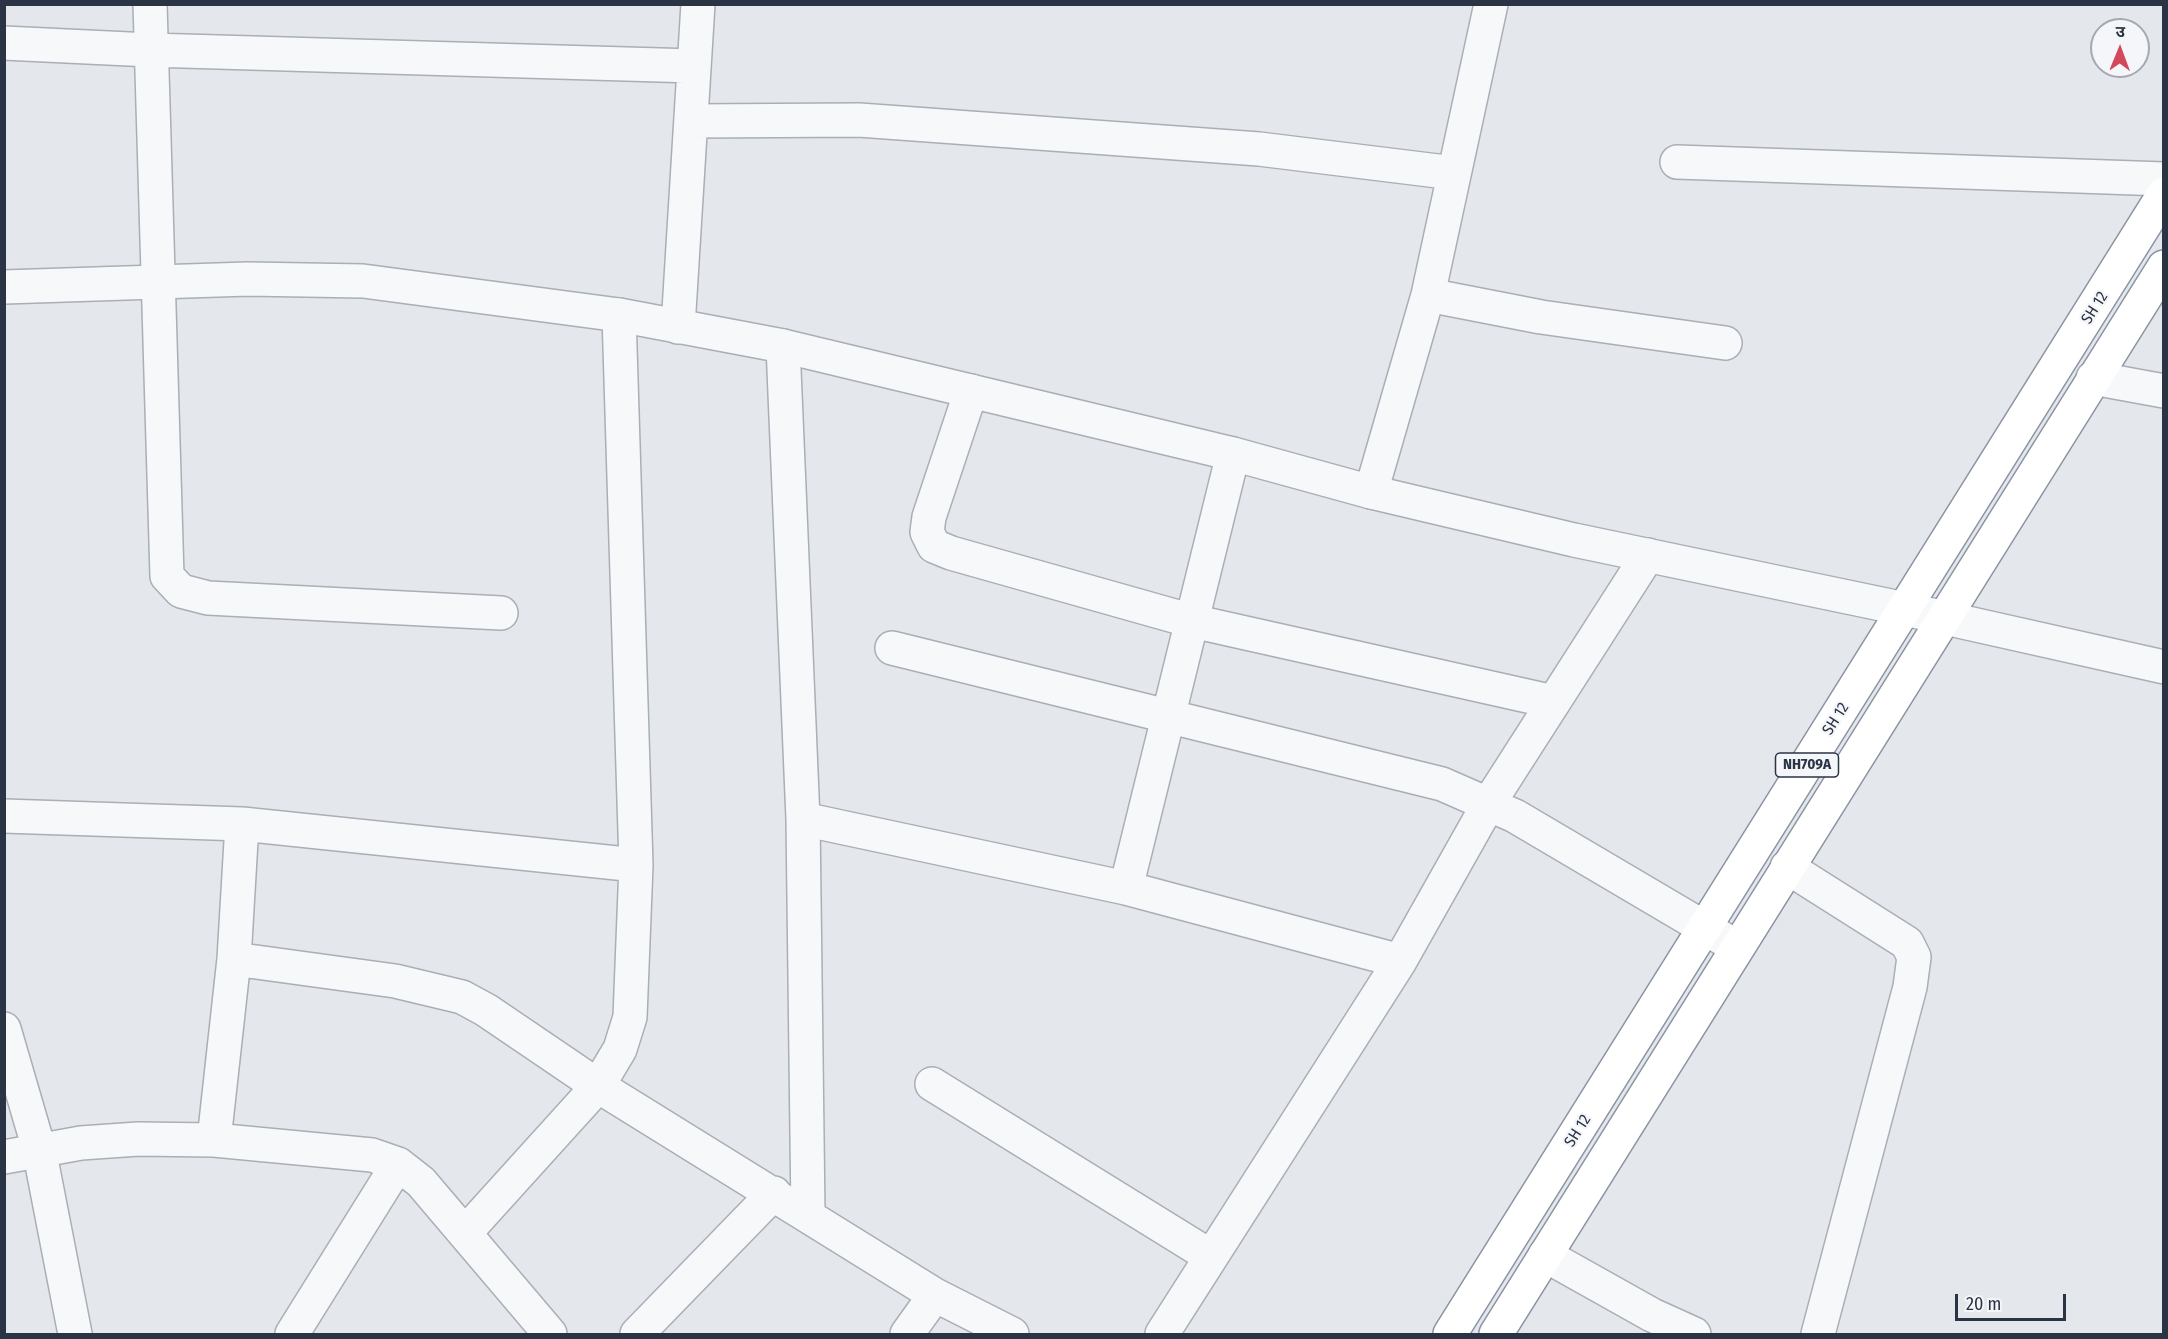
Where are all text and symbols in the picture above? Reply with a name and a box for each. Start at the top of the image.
north arrow [2090,18,2150,78]
text: उ [2115,22,2125,41]
street label: SH 12 [2078,288,2112,328]
street label: SH 12 [1819,699,1853,739]
road number: NH709A [1776,753,1838,777]
street label: SH 12 [1561,1111,1595,1151]
scale bar [1958,1282,2069,1320]
text: 20 m [1966,1293,2001,1315]

